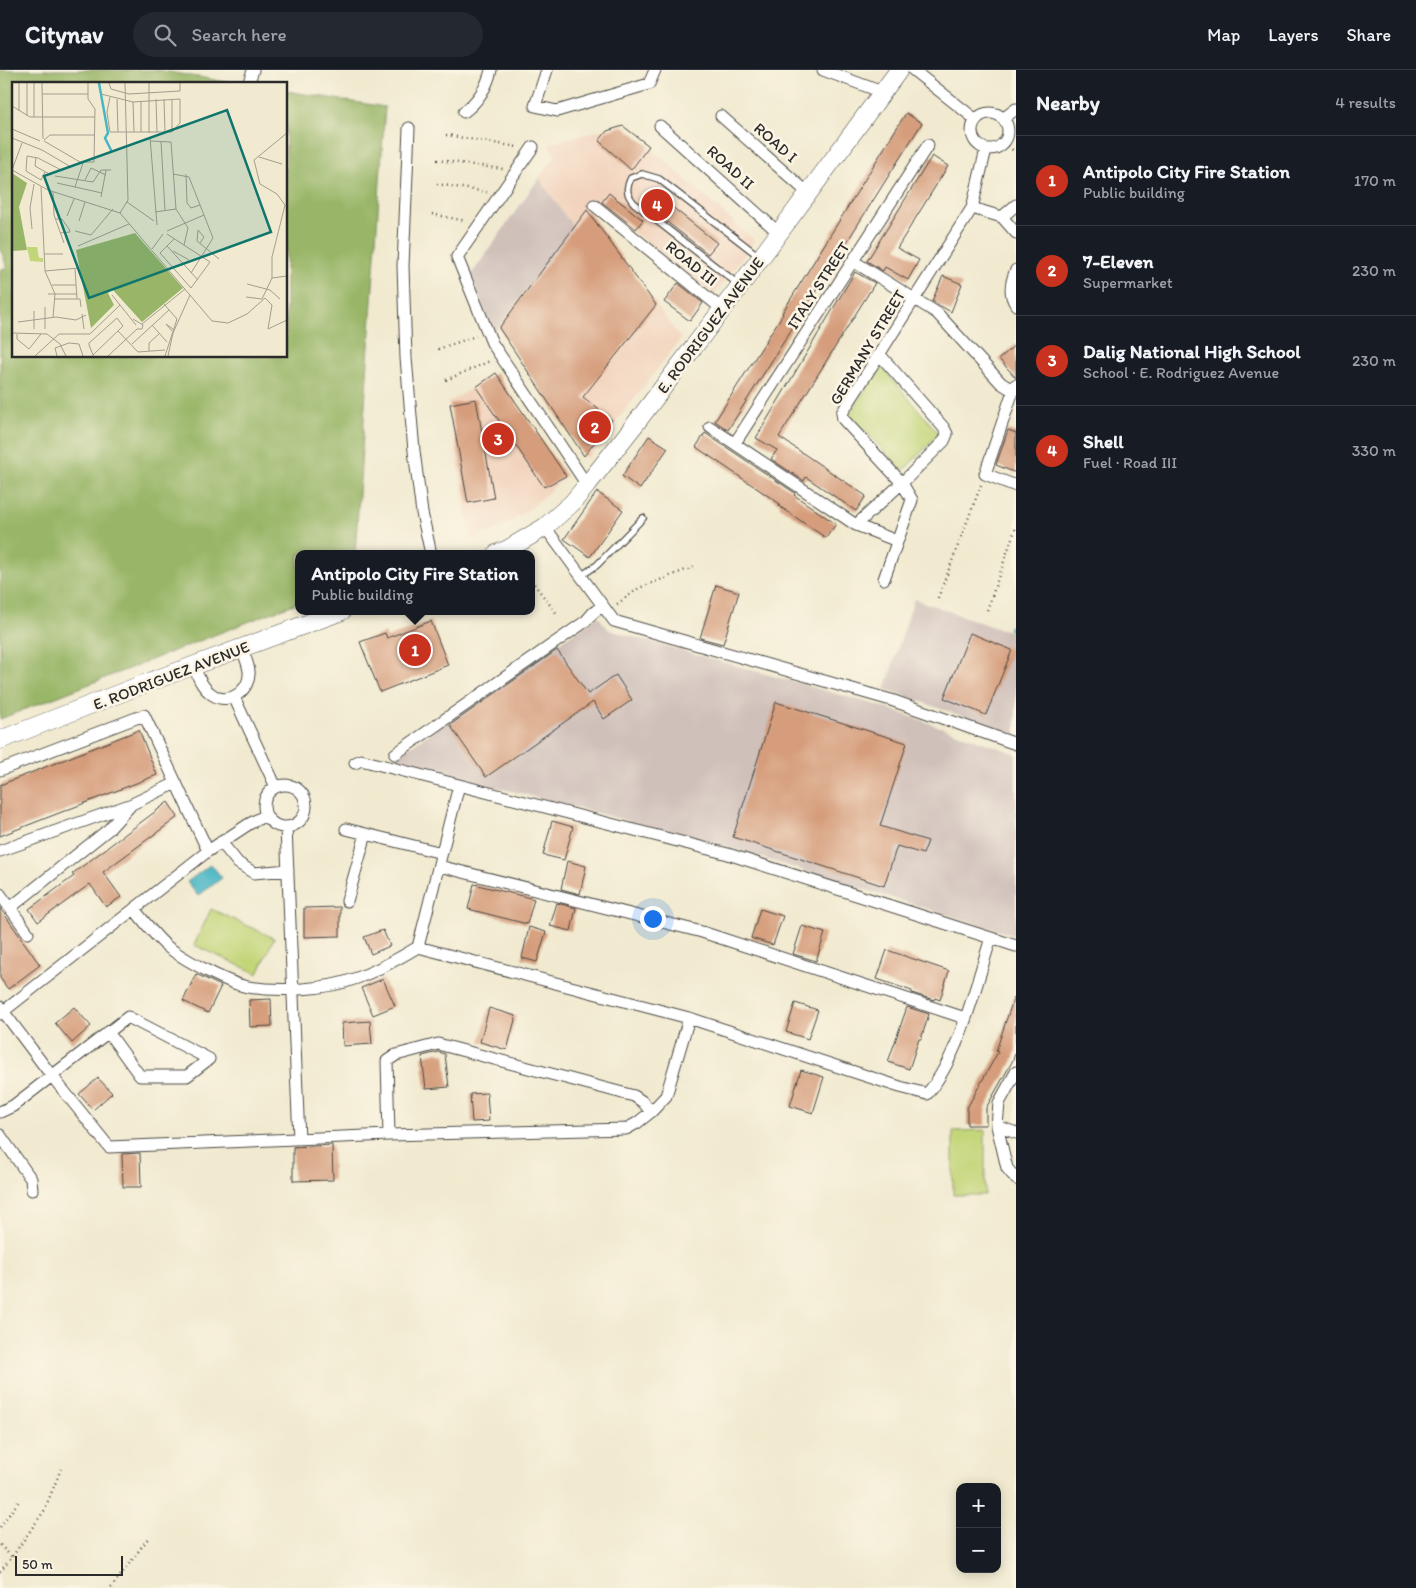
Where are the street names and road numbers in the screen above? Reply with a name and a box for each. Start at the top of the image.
street label: ROAD I [750,118,801,166]
street label: ROAD II [703,141,758,194]
street label: ROAD III [662,237,721,290]
street label: ITALY STREET [783,238,854,333]
street label: E. RODRIGUEZ AVENUE [653,253,768,397]
street label: GERMANY STREET [826,286,909,408]
street label: E. RODRIGUEZ AVENUE [90,637,252,714]

